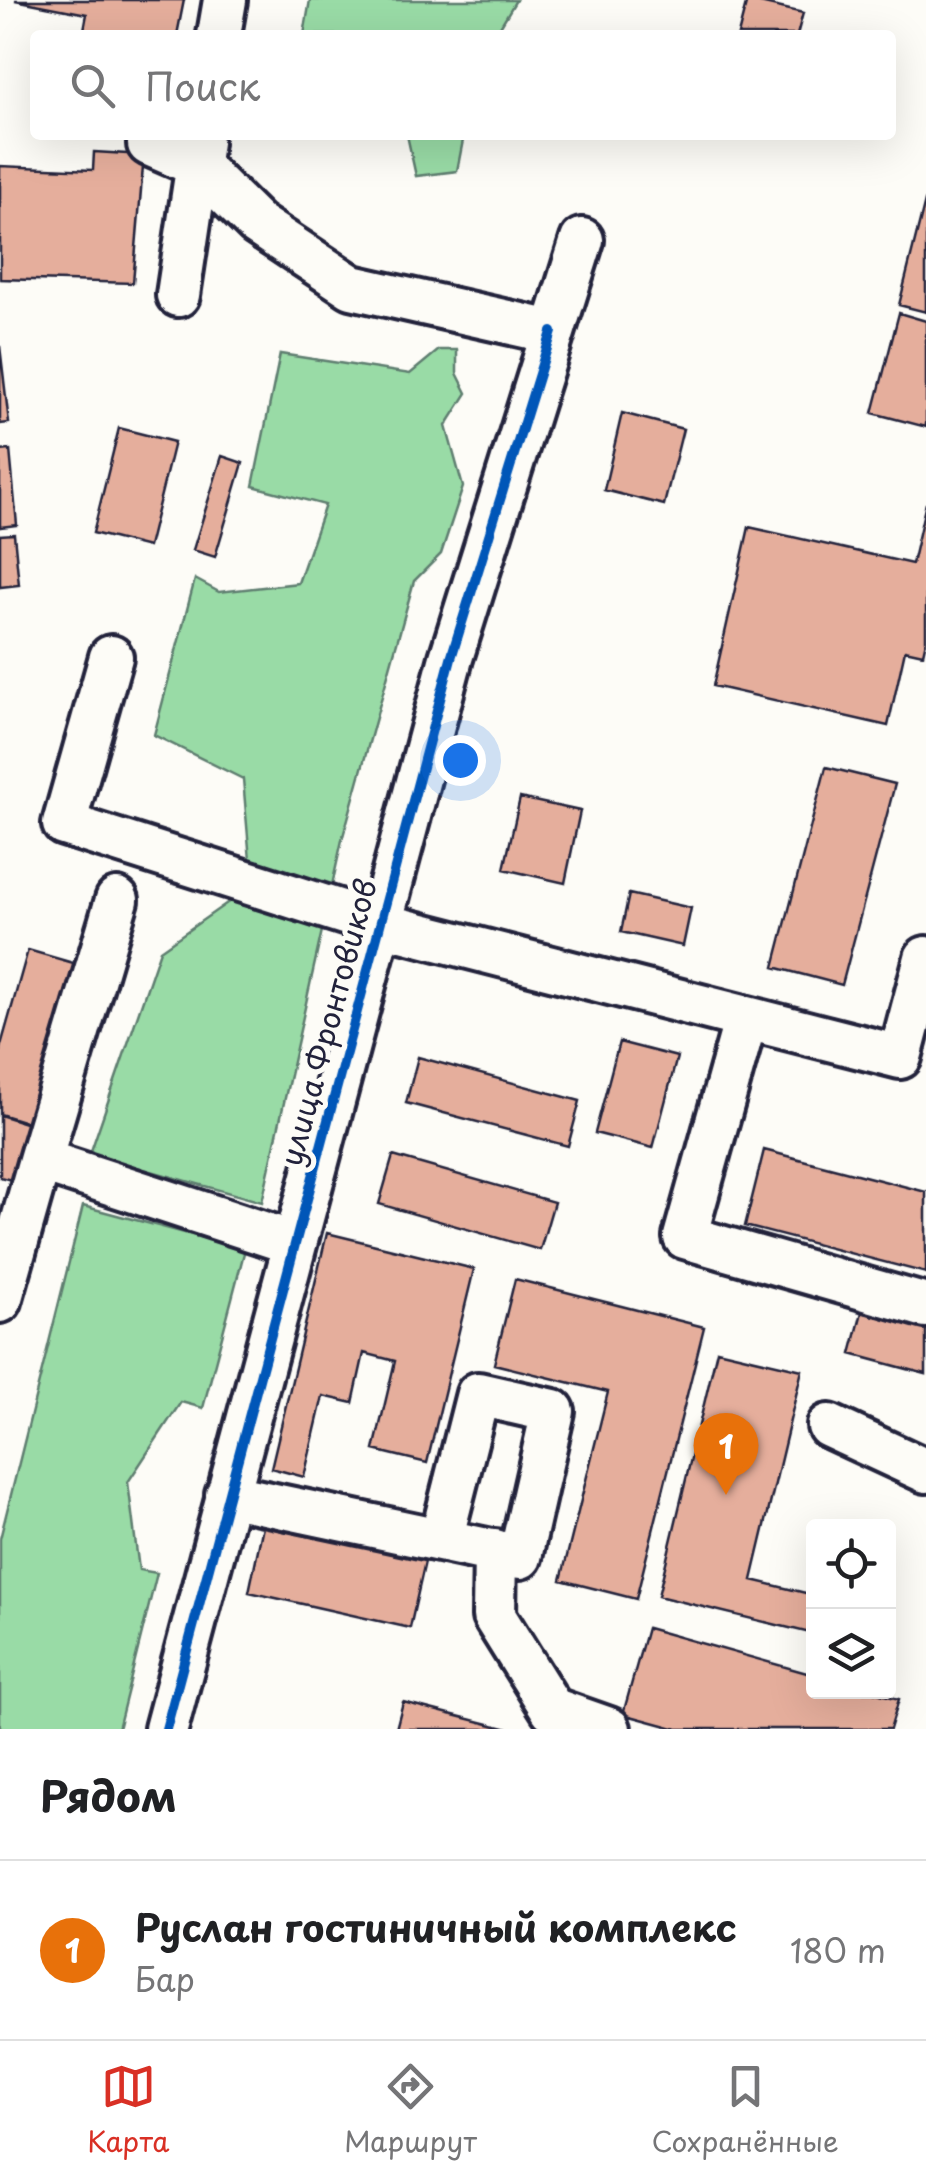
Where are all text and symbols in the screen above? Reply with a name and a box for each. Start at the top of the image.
search box [30,30,896,140]
text: Поиск [145,57,260,114]
icon: search [65,58,120,113]
your location [435,735,486,786]
street label: улица Фронтовиков [267,873,387,1171]
pin: 1 [694,1412,758,1495]
map controls [806,1519,896,1699]
button: locate [806,1519,896,1609]
button: layers [806,1609,896,1699]
text: Рядом [40,1763,177,1826]
text: Руслан гостиничный комплекс [135,1898,737,1955]
text: 1 [65,1926,80,1974]
text: 180 m [790,1926,886,1974]
text: Бар [135,1955,195,2003]
tab: Карта [87,2059,170,2162]
tab: Маршрут [344,2059,477,2162]
tab: Сохранённые [651,2059,839,2162]

